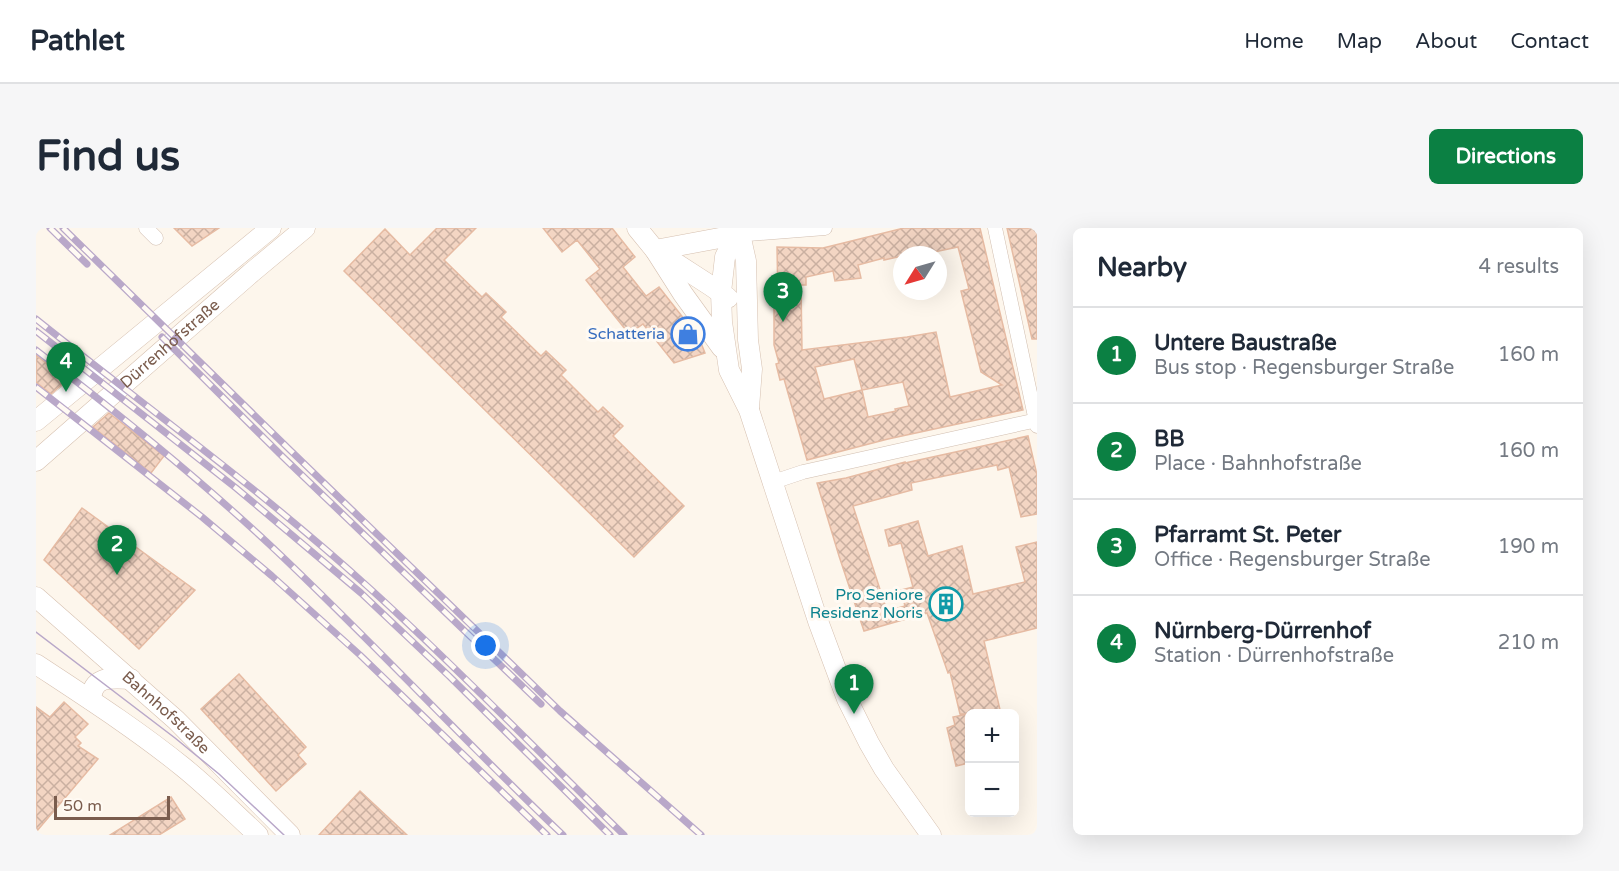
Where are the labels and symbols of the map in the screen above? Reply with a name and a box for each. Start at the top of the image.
north arrow [893,246,947,300]
pin: 3 [764,272,802,322]
street label: Dürrenhofstraße [116,295,224,393]
shop icon: Schatteria [670,316,706,352]
place label: Schatteria [588,324,665,344]
pin: 4 [46,342,86,392]
pin: 2 [98,526,136,575]
place label: Pro Seniore Residenz Noris [810,585,923,623]
building icon: Pro Seniore Residenz Noris [928,586,964,622]
your location [471,631,500,660]
pin: 1 [834,664,874,714]
street label: Bahnhofstraße [118,667,214,758]
scale bar [54,793,170,820]

